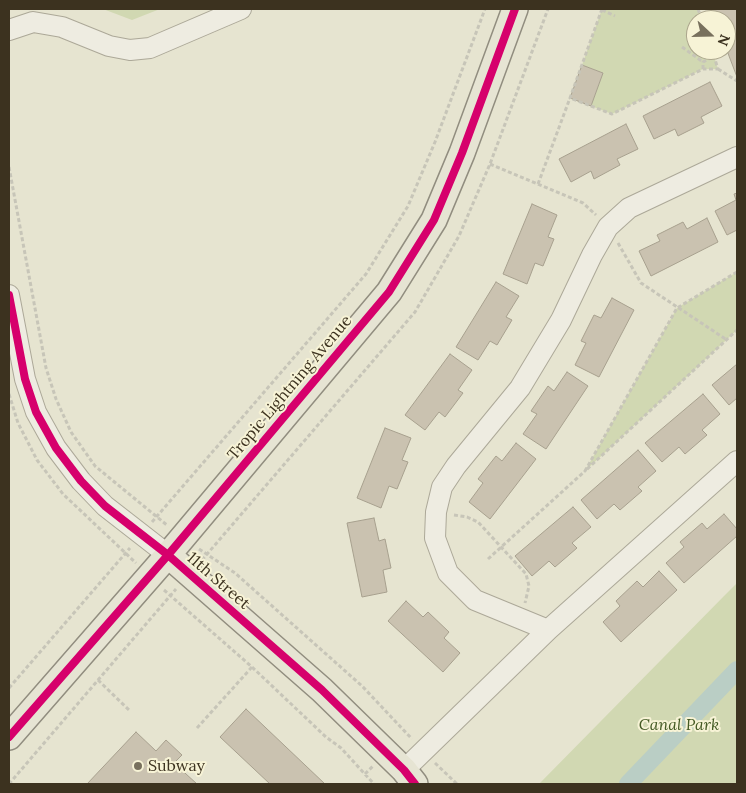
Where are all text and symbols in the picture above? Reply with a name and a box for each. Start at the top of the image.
north arrow [686,10,736,60]
text: N [714,32,734,48]
street label: Tropic Lightning Avenue [224,312,356,464]
street label: 11th Street [183,548,253,614]
park label: Canal Park [639,715,719,735]
place label: Subway [148,756,205,776]
marker: Subway [132,760,144,772]

